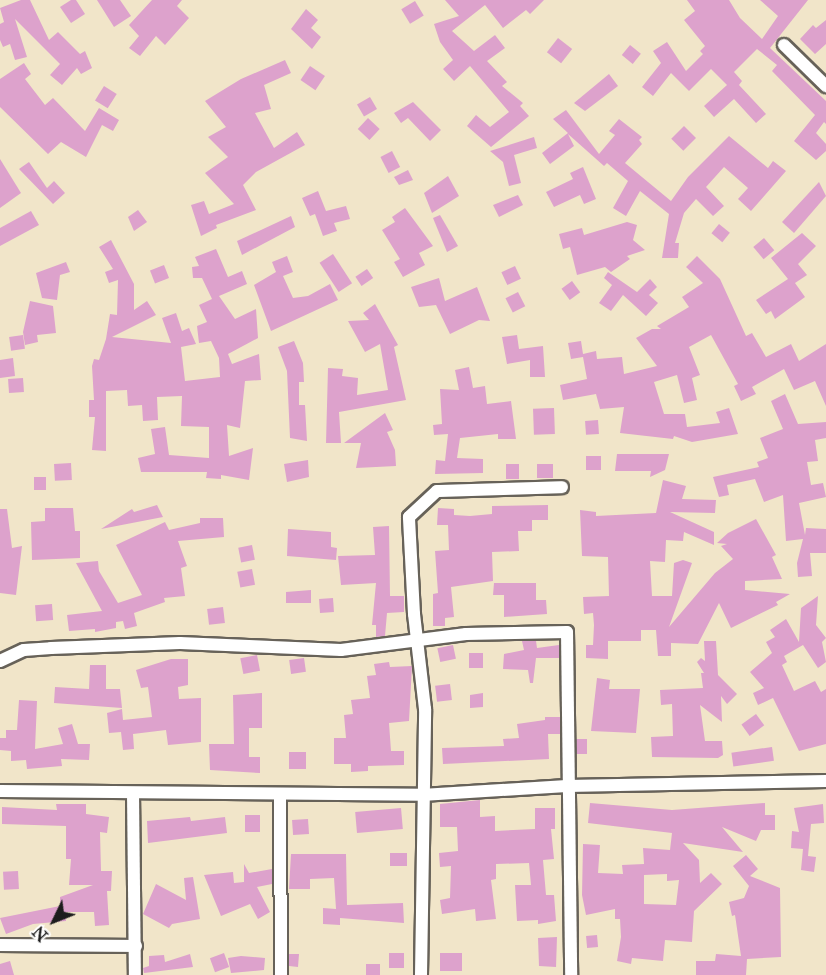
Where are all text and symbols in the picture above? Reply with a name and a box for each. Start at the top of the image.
north arrow [24,891,84,951]
text: N [29,922,52,945]

